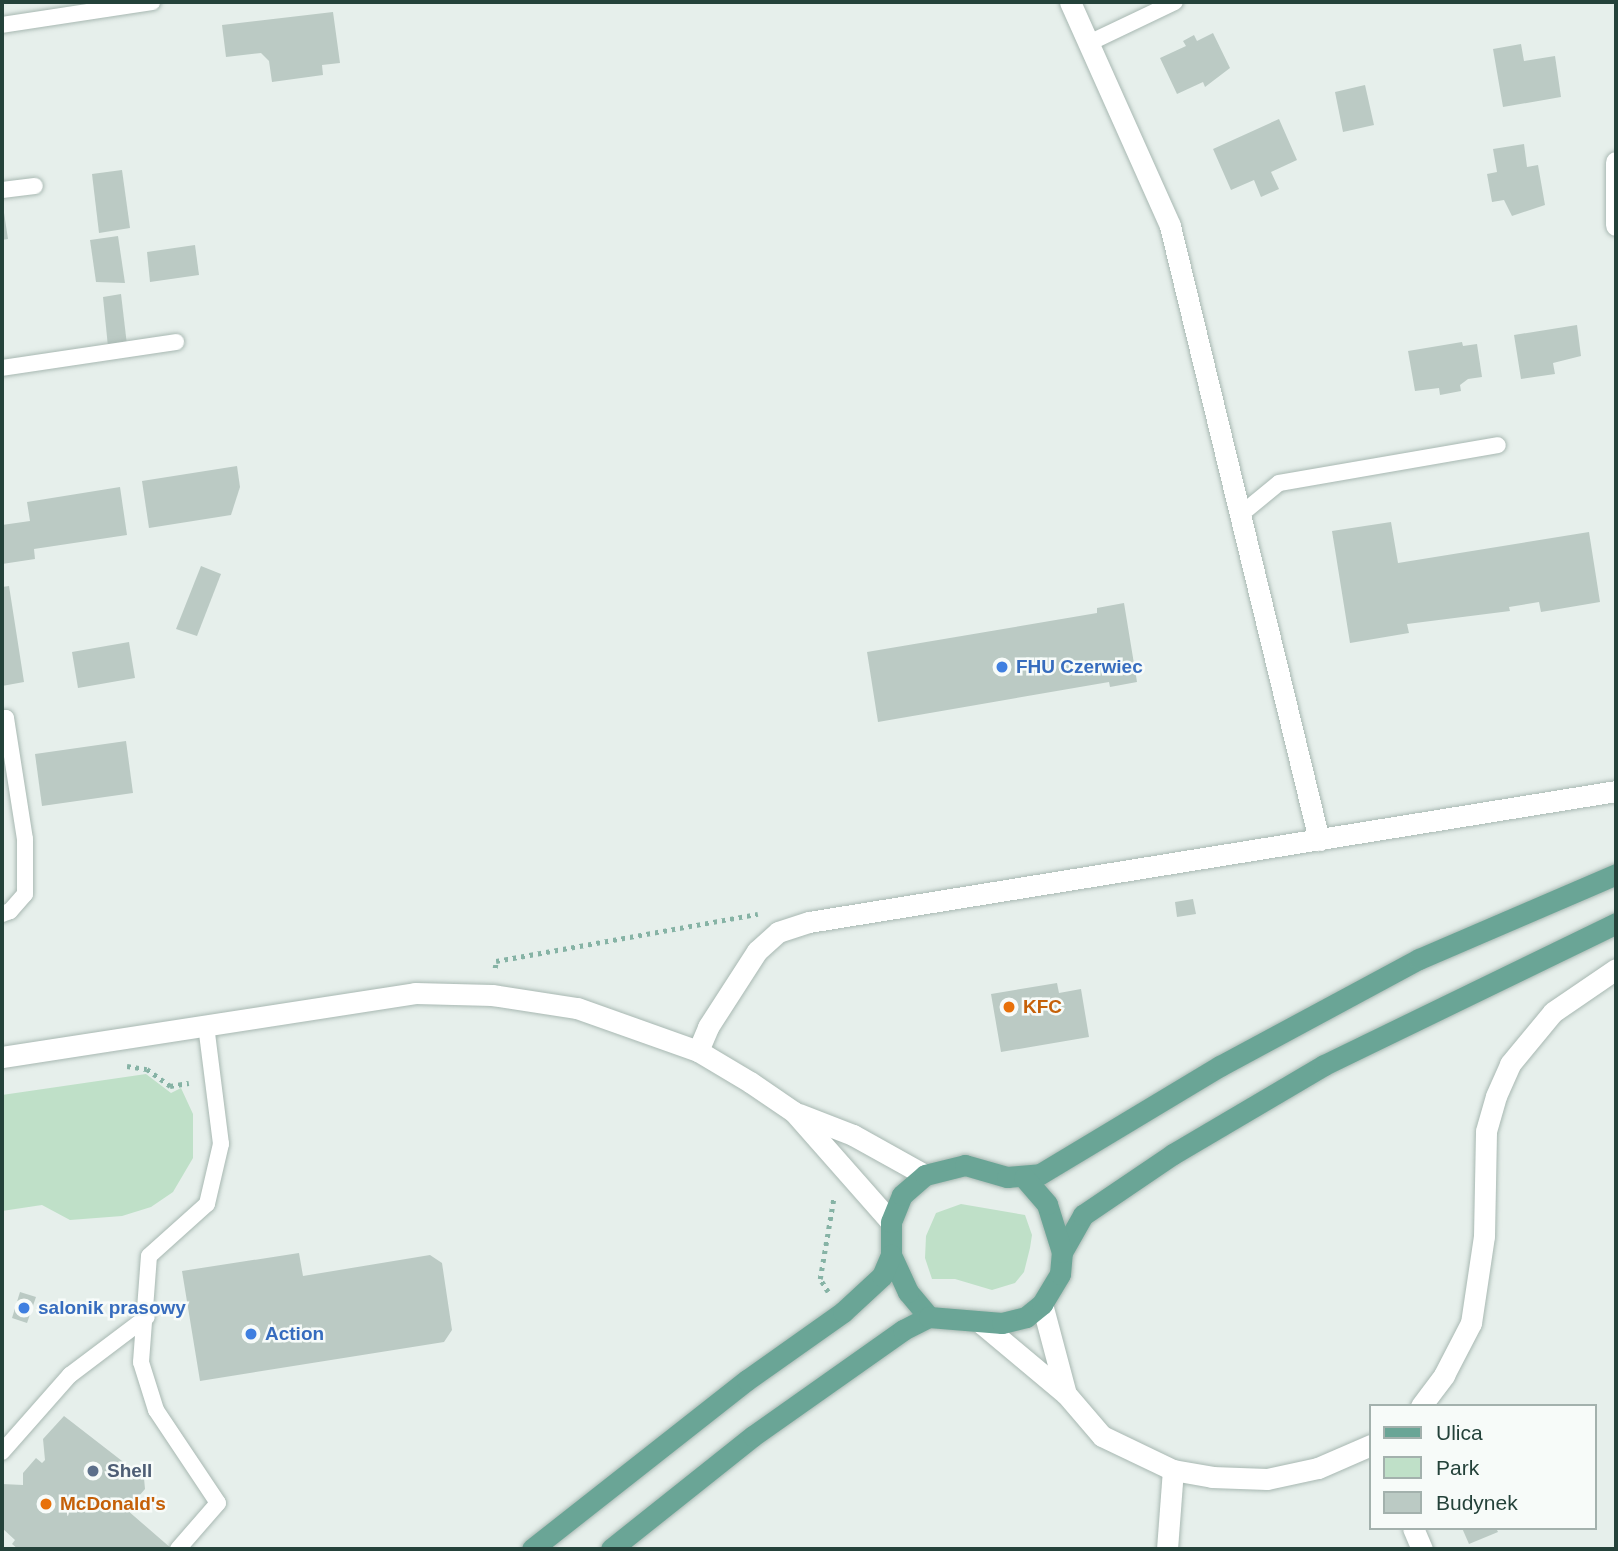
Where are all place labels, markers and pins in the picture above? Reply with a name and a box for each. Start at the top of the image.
place label: FHU Czerwiec [1016,656,1143,678]
marker: FHU Czerwiec [994,659,1010,675]
place label: KFC [1023,996,1062,1018]
marker: KFC [1001,999,1017,1015]
place label: salonik prasowy [38,1297,186,1319]
marker: salonik prasowy [16,1300,32,1316]
place label: Action [265,1323,324,1345]
marker: Action [243,1326,259,1342]
place label: Shell [107,1460,152,1482]
marker: Shell [85,1463,101,1479]
place label: McDonald's [60,1493,166,1515]
marker: McDonald's [38,1496,54,1512]

